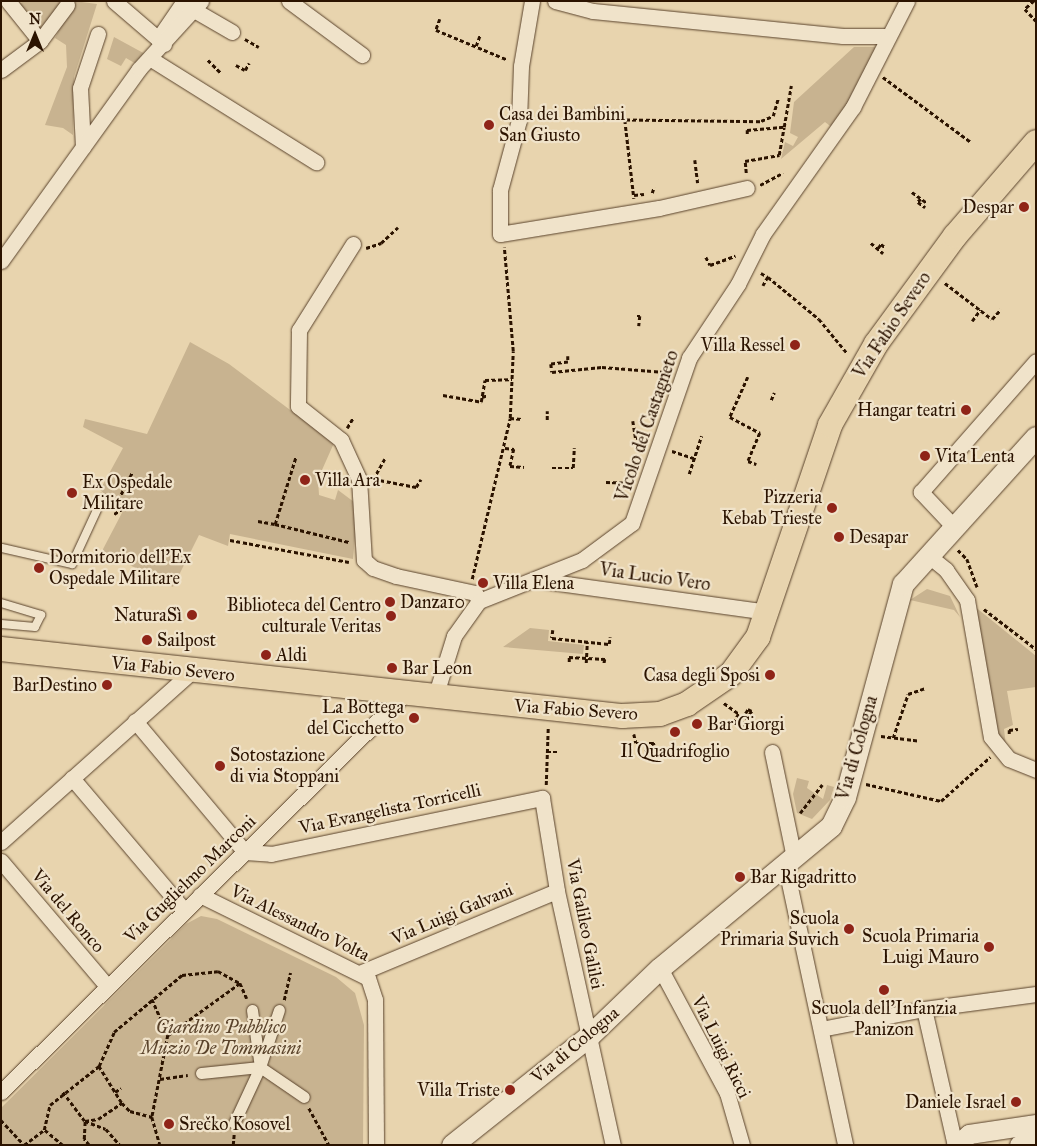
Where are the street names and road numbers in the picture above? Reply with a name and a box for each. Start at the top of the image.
street label: Via Fabio Severo [848,268,936,382]
street label: Vicolo del Castagneto [611,347,683,505]
street label: Via Lucio Vero [598,559,712,595]
street label: Via Fabio Severo [110,652,236,686]
street label: Via di Cologna [832,693,882,803]
street label: Via Fabio Severo [513,695,639,725]
street label: Via Evangelista Torricelli [297,779,483,839]
street label: Via Guglielmo Marconi [120,811,260,947]
street label: Via Galileo Galilei [562,857,608,991]
street label: Via del Ronco [27,865,109,957]
street label: Via Luigi Galvani [388,879,516,949]
street label: Via Alessandro Volta [227,880,373,966]
street label: Via Luigi Ricci [687,992,755,1102]
street label: Via di Cologna [527,1002,623,1088]

